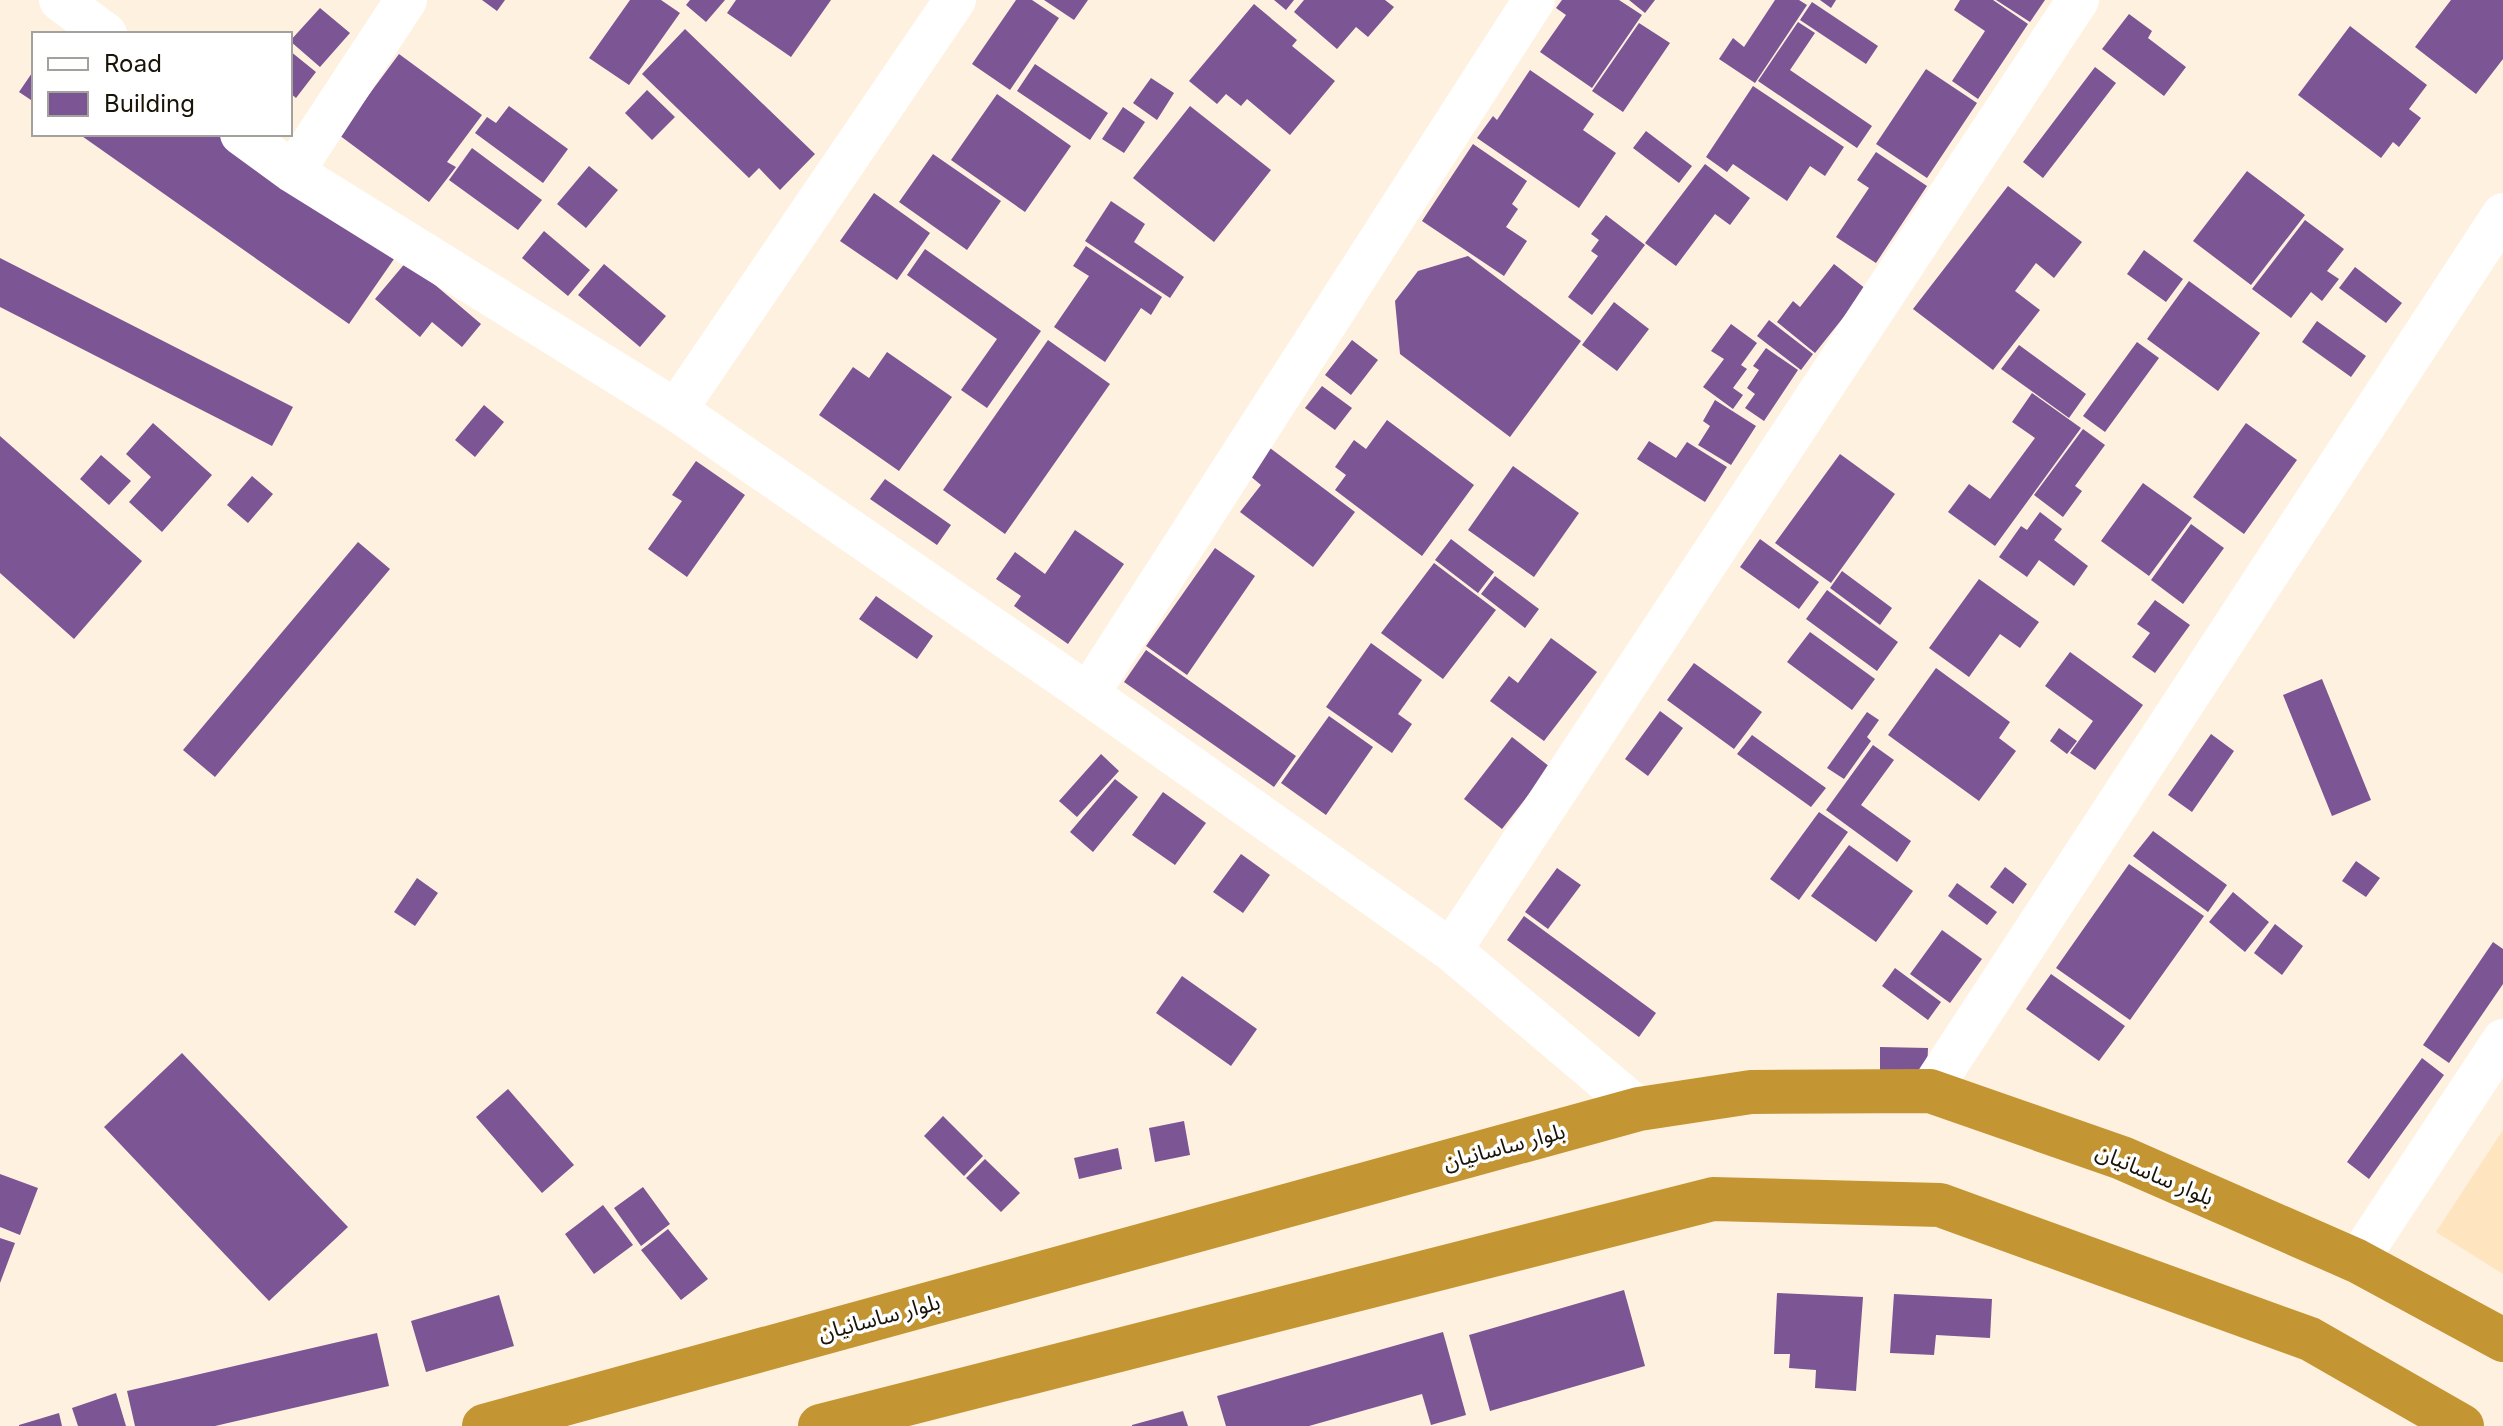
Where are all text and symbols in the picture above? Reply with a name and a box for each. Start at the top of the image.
legend [32,32,292,136]
text: Road [104,49,162,78]
text: Building [104,89,195,118]
street label: بلوار ساسانیان [1440,1117,1568,1176]
street label: بلوار ساسانیان [2092,1138,2218,1211]
street label: بلوار ساسانیان [815,1288,943,1347]

